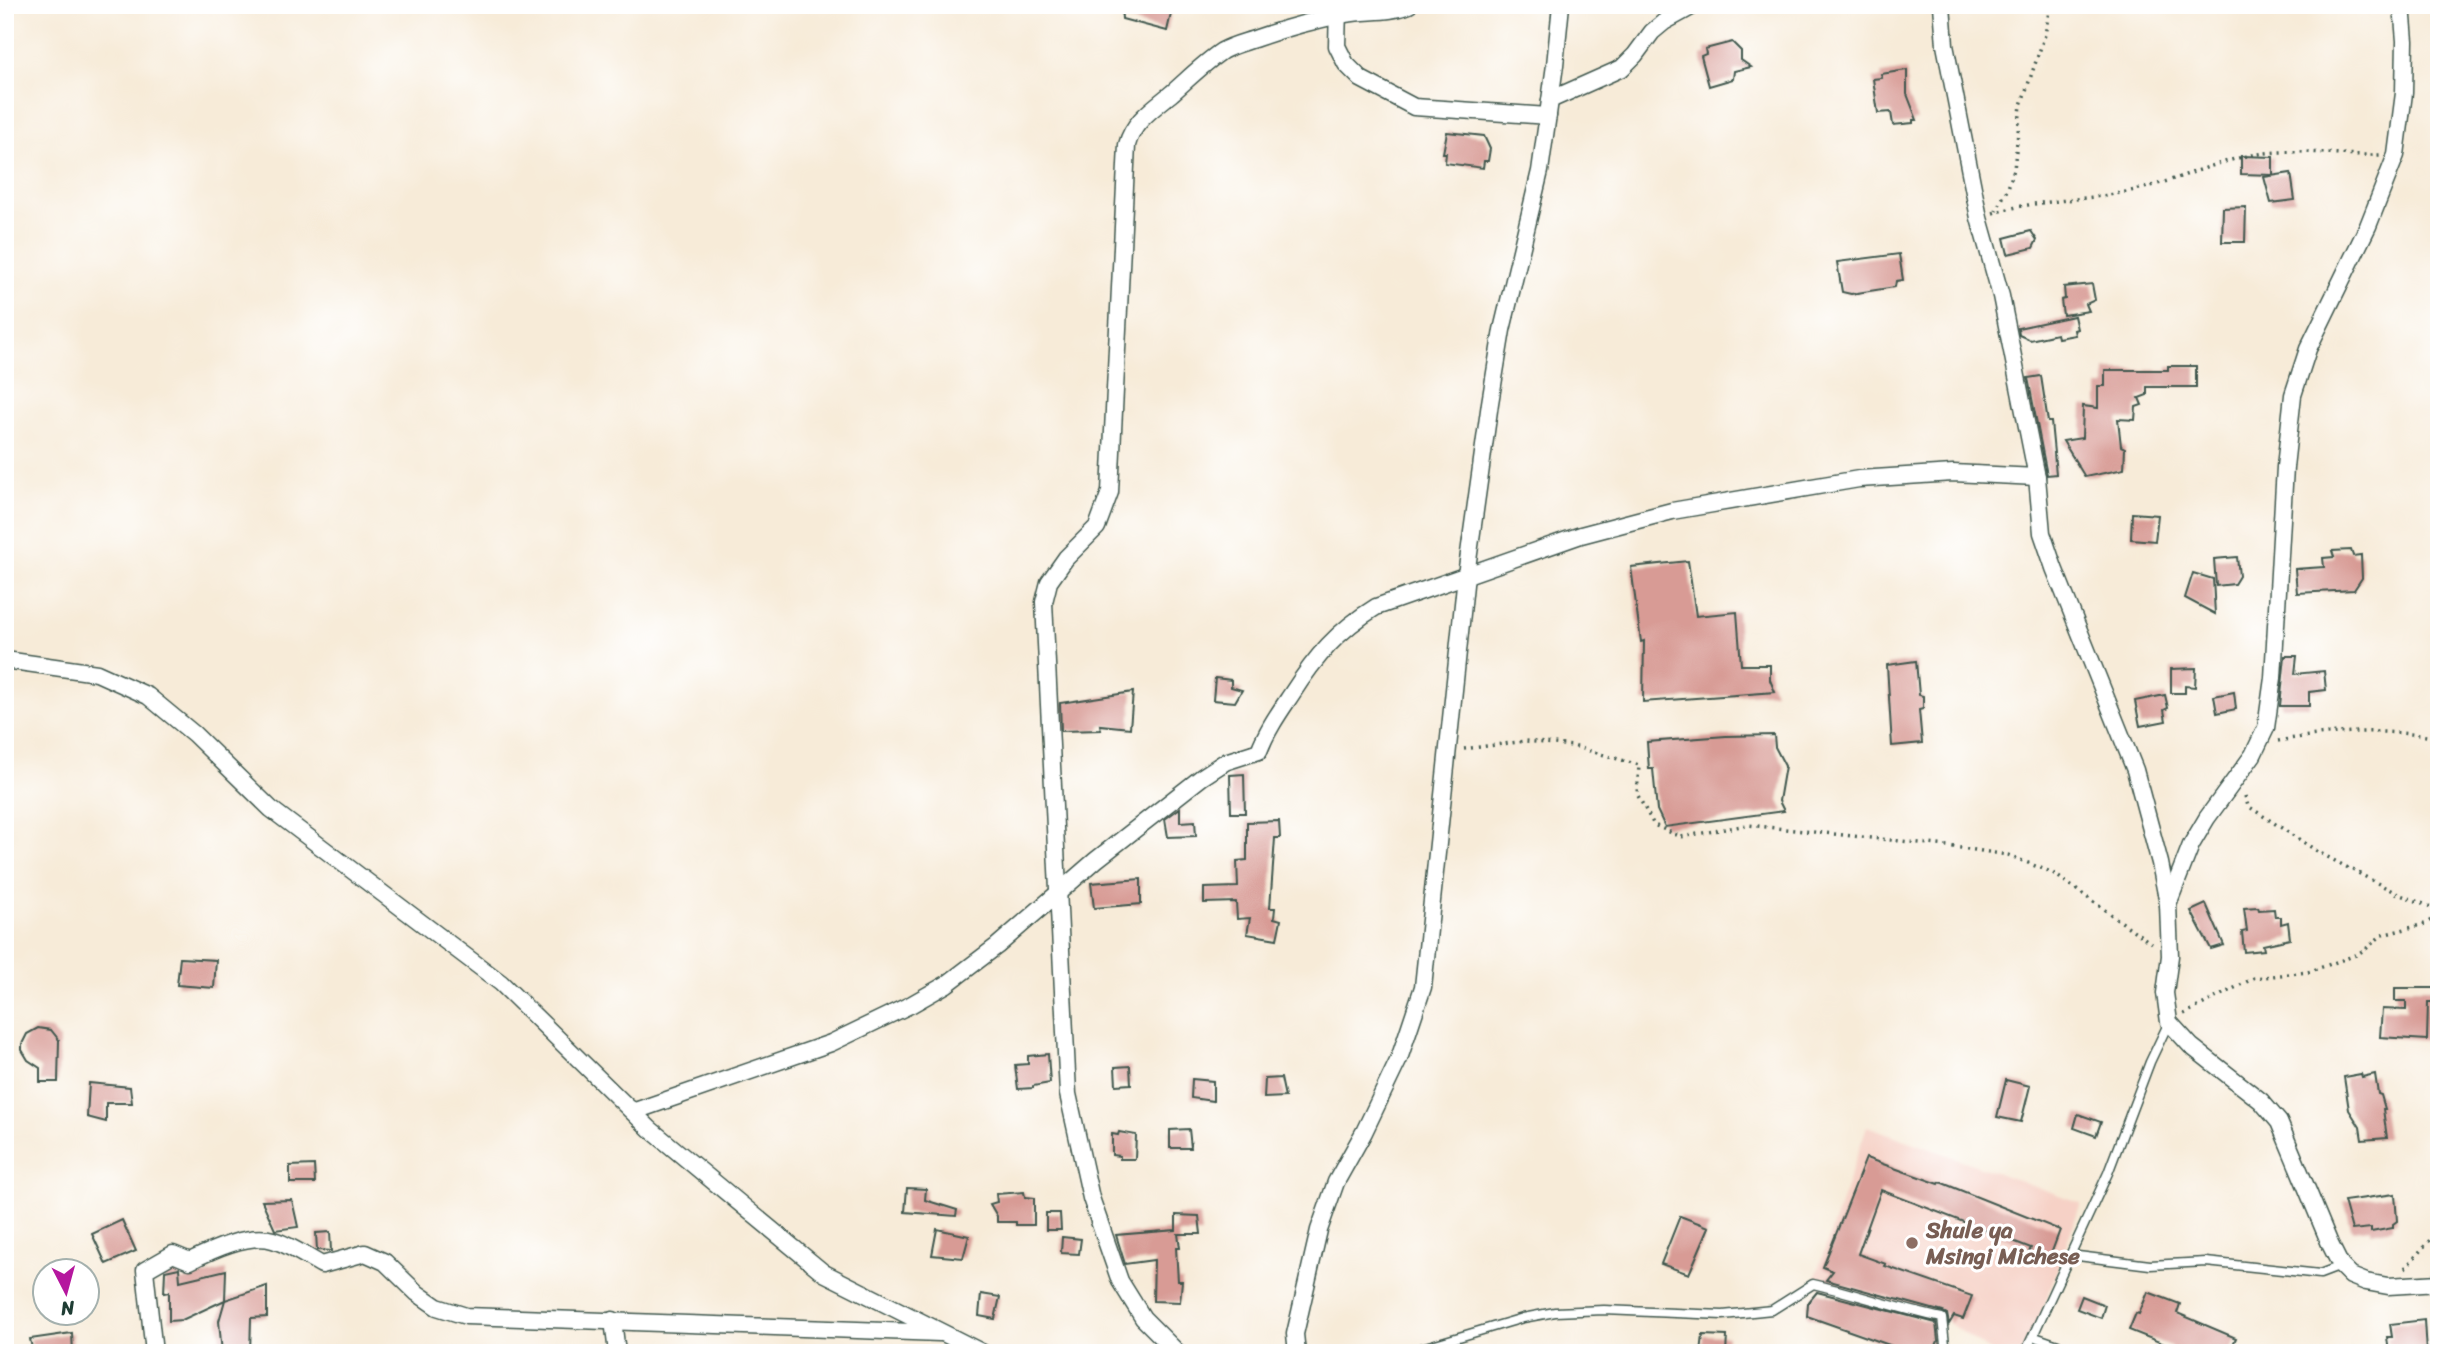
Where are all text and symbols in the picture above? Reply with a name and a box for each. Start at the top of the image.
place label: Shule ya Msingi Michese [1925,1210,2080,1277]
marker: Shule ya Msingi Michese [1904,1235,1920,1251]
north arrow [32,1256,102,1326]
text: N [59,1291,77,1326]

